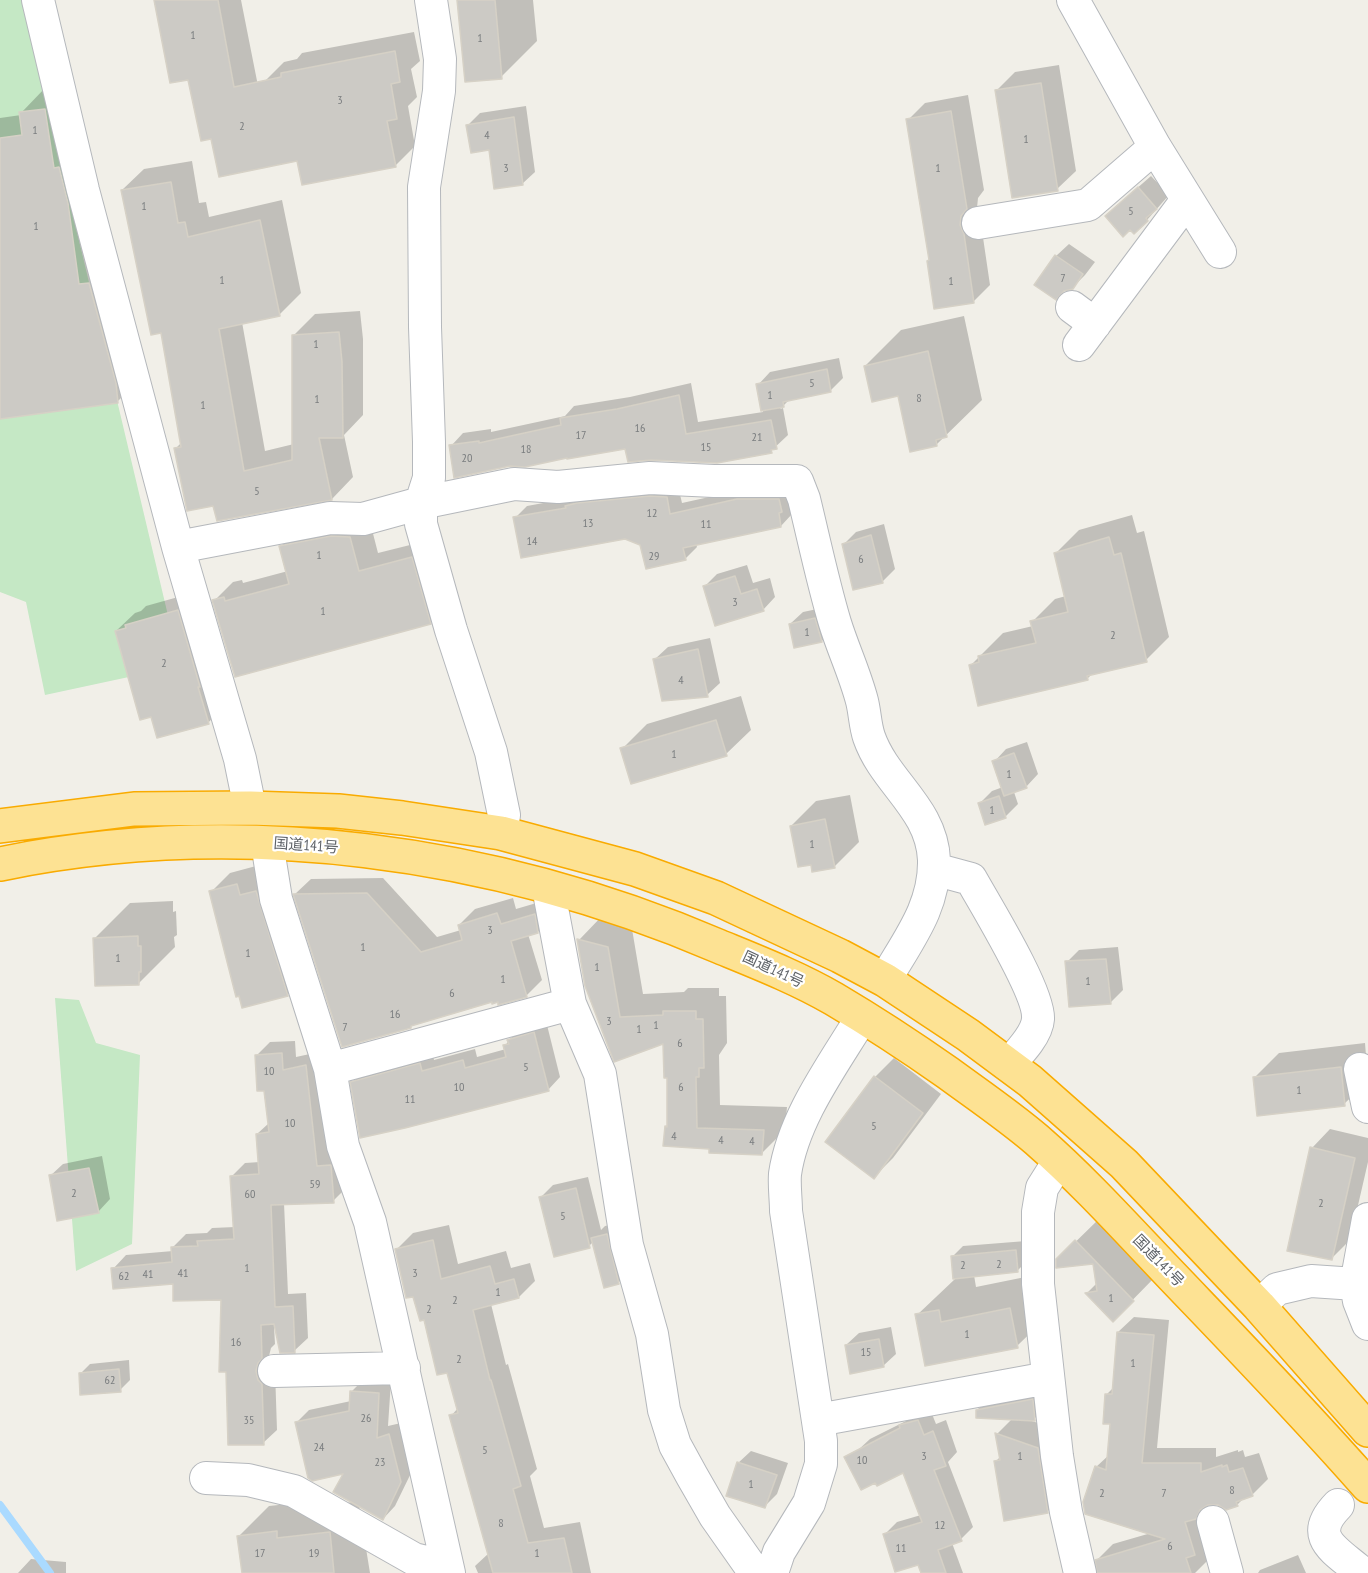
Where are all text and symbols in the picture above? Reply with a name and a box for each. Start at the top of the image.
house number: 1 [190,29,196,43]
house number: 1 [477,32,483,46]
house number: 3 [337,94,343,108]
house number: 2 [239,120,245,134]
house number: 1 [32,124,38,138]
house number: 4 [484,129,490,143]
house number: 1 [1023,133,1029,147]
house number: 3 [503,162,509,176]
house number: 1 [935,162,941,176]
house number: 1 [141,200,147,214]
house number: 5 [1128,205,1134,219]
house number: 1 [33,220,39,234]
house number: 7 [1060,272,1066,286]
house number: 1 [219,274,225,288]
house number: 1 [948,275,954,289]
house number: 1 [313,338,319,352]
house number: 5 [809,377,815,391]
house number: 1 [767,389,773,403]
house number: 8 [916,392,922,406]
house number: 1 [314,393,320,407]
house number: 1 [200,399,206,413]
house number: 16 [635,422,645,436]
house number: 17 [576,429,586,443]
house number: 21 [752,431,762,445]
house number: 15 [701,441,711,455]
house number: 18 [521,443,531,457]
house number: 20 [462,452,472,466]
house number: 5 [254,485,260,499]
house number: 12 [647,507,657,521]
house number: 13 [583,517,593,531]
house number: 11 [701,518,711,532]
house number: 14 [527,535,537,549]
house number: 1 [316,549,322,563]
house number: 29 [649,550,659,564]
house number: 6 [858,553,864,567]
house number: 3 [732,596,738,610]
house number: 1 [320,605,326,619]
house number: 1 [804,626,810,640]
house number: 2 [1110,629,1116,643]
house number: 2 [161,657,167,671]
house number: 4 [678,674,684,688]
house number: 1 [671,748,677,762]
house number: 1 [1006,768,1012,782]
house number: 1 [989,804,995,818]
street label: 国道141号 [273,835,339,857]
house number: 1 [809,838,815,852]
house number: 3 [487,924,493,938]
house number: 1 [360,941,366,955]
house number: 1 [245,947,251,961]
street label: 国道141号 [740,948,806,992]
house number: 1 [115,952,121,966]
house number: 1 [594,961,600,975]
house number: 1 [500,973,506,987]
house number: 1 [1085,975,1091,989]
house number: 6 [449,987,455,1001]
house number: 16 [390,1008,400,1022]
house number: 3 [606,1015,612,1029]
house number: 1 [653,1019,659,1033]
house number: 7 [342,1021,348,1035]
house number: 1 [636,1023,642,1037]
house number: 6 [677,1037,683,1051]
house number: 5 [523,1061,529,1075]
house number: 10 [264,1065,274,1079]
house number: 10 [454,1081,464,1095]
house number: 6 [678,1081,684,1095]
house number: 1 [1296,1084,1302,1098]
house number: 11 [405,1093,415,1107]
house number: 10 [285,1117,295,1131]
house number: 5 [871,1120,877,1134]
house number: 4 [671,1130,677,1144]
house number: 4 [718,1134,724,1148]
house number: 4 [749,1135,755,1149]
house number: 59 [310,1178,320,1192]
house number: 2 [71,1187,77,1201]
house number: 60 [245,1188,255,1202]
house number: 2 [1318,1197,1324,1211]
house number: 5 [560,1210,566,1224]
street label: 国道141号 [1129,1231,1187,1291]
house number: 2 [996,1258,1002,1272]
house number: 2 [960,1259,966,1273]
house number: 1 [244,1262,250,1276]
house number: 41 [178,1267,188,1281]
house number: 3 [412,1267,418,1281]
house number: 41 [143,1268,153,1282]
house number: 62 [119,1270,129,1284]
house number: 1 [495,1286,501,1300]
house number: 1 [1108,1292,1114,1306]
house number: 2 [452,1294,458,1308]
house number: 2 [426,1303,432,1317]
house number: 1 [964,1328,970,1342]
house number: 16 [231,1336,241,1350]
house number: 15 [861,1346,871,1360]
house number: 2 [456,1353,462,1367]
house number: 1 [1130,1357,1136,1371]
house number: 62 [105,1374,115,1388]
house number: 26 [361,1412,371,1426]
house number: 35 [244,1414,254,1428]
house number: 24 [314,1441,324,1455]
house number: 5 [482,1444,488,1458]
house number: 3 [921,1450,927,1464]
house number: 1 [1017,1450,1023,1464]
house number: 10 [857,1454,867,1468]
house number: 23 [375,1456,385,1470]
house number: 1 [748,1478,754,1492]
house number: 8 [1229,1484,1235,1498]
house number: 2 [1099,1487,1105,1501]
house number: 7 [1161,1487,1167,1501]
house number: 8 [498,1517,504,1531]
house number: 12 [935,1519,945,1533]
house number: 6 [1167,1540,1173,1554]
house number: 11 [896,1542,906,1556]
house number: 17 [255,1547,265,1561]
house number: 19 [309,1547,319,1561]
house number: 1 [534,1547,540,1561]

